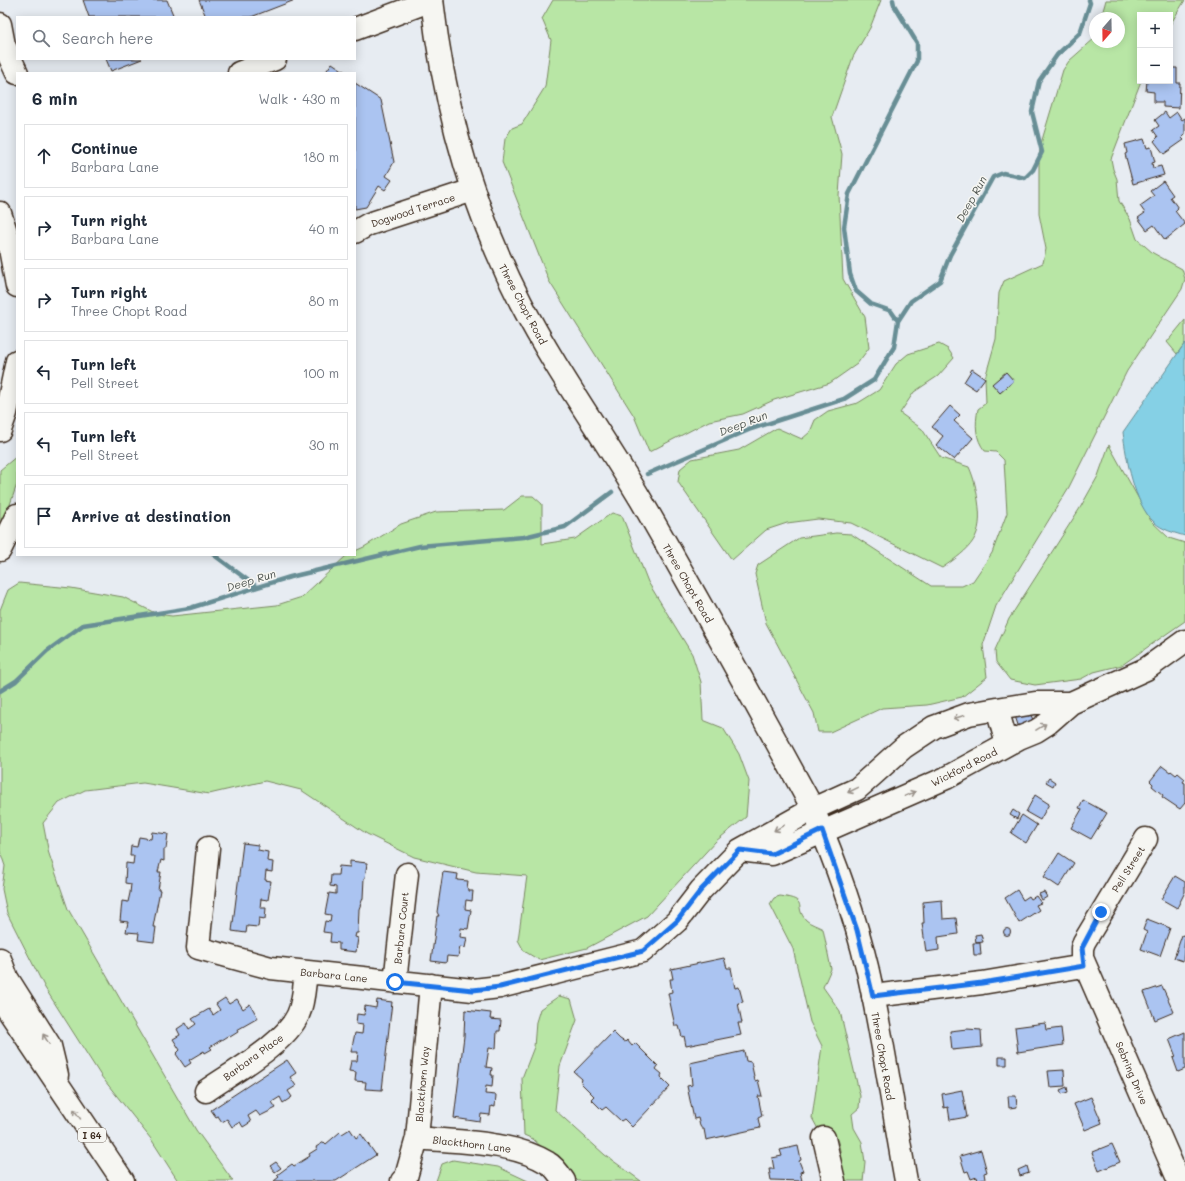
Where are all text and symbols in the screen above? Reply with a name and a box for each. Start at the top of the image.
north arrow [1089,12,1125,48]
map controls [1137,12,1173,84]
button: + [1137,12,1173,48]
search box [16,16,356,60]
icon: search [30,27,52,49]
text: Search here [62,28,153,48]
button: − [1137,48,1173,84]
text: 6 min [32,87,77,109]
text: Walk · 430 m [259,90,340,107]
text: Continue [71,138,138,158]
icon: ahead [33,145,55,167]
text: 180 m [303,148,339,165]
text: Barbara Lane [71,158,159,175]
water label: Deep Run [952,173,990,225]
street label: Dogwood Terrace [369,190,457,230]
text: Turn right [71,210,148,230]
icon: right [33,217,55,239]
text: 40 m [309,220,339,237]
text: Barbara Lane [71,230,159,247]
street label: Three Chopt Road [496,261,550,347]
text: Turn right [71,282,148,302]
icon: right [33,289,55,311]
text: 80 m [309,292,339,309]
text: Three Chopt Road [71,302,187,319]
text: Turn left [71,354,136,374]
icon: left [33,361,55,383]
text: 100 m [303,364,339,381]
text: Pell Street [71,374,139,391]
water label: Deep Run [717,407,769,439]
text: Turn left [71,426,136,446]
icon: left [33,433,55,455]
text: 30 m [309,436,339,453]
text: Pell Street [71,446,139,463]
icon: arrive [33,505,55,527]
text: Arrive at destination [71,506,231,526]
street label: Three Chopt Road [660,541,716,625]
water label: Deep Run [225,565,277,595]
one-way arrow [953,714,966,721]
one-way arrow [1036,723,1047,732]
street label: Wickford Road [929,744,999,790]
one-way arrow [847,787,859,794]
one-way arrow [903,789,915,797]
one-way arrow [773,825,785,833]
street label: Pell Street [1108,843,1148,895]
street label: Barbara Court [390,891,412,965]
route end [1092,903,1110,921]
street label: Barbara Lane [300,964,368,986]
route start [386,973,404,991]
street label: Three Chopt Road [868,1011,898,1101]
street label: Barbara Place [220,1030,286,1084]
one-way arrow [41,1033,49,1045]
street label: Sebring Drive [1112,1039,1152,1107]
street label: Blackthorn Way [412,1045,432,1123]
one-way arrow [73,1109,81,1120]
road number: I 64 [78,1128,106,1142]
street label: Blackthorn Lane [432,1132,512,1156]

